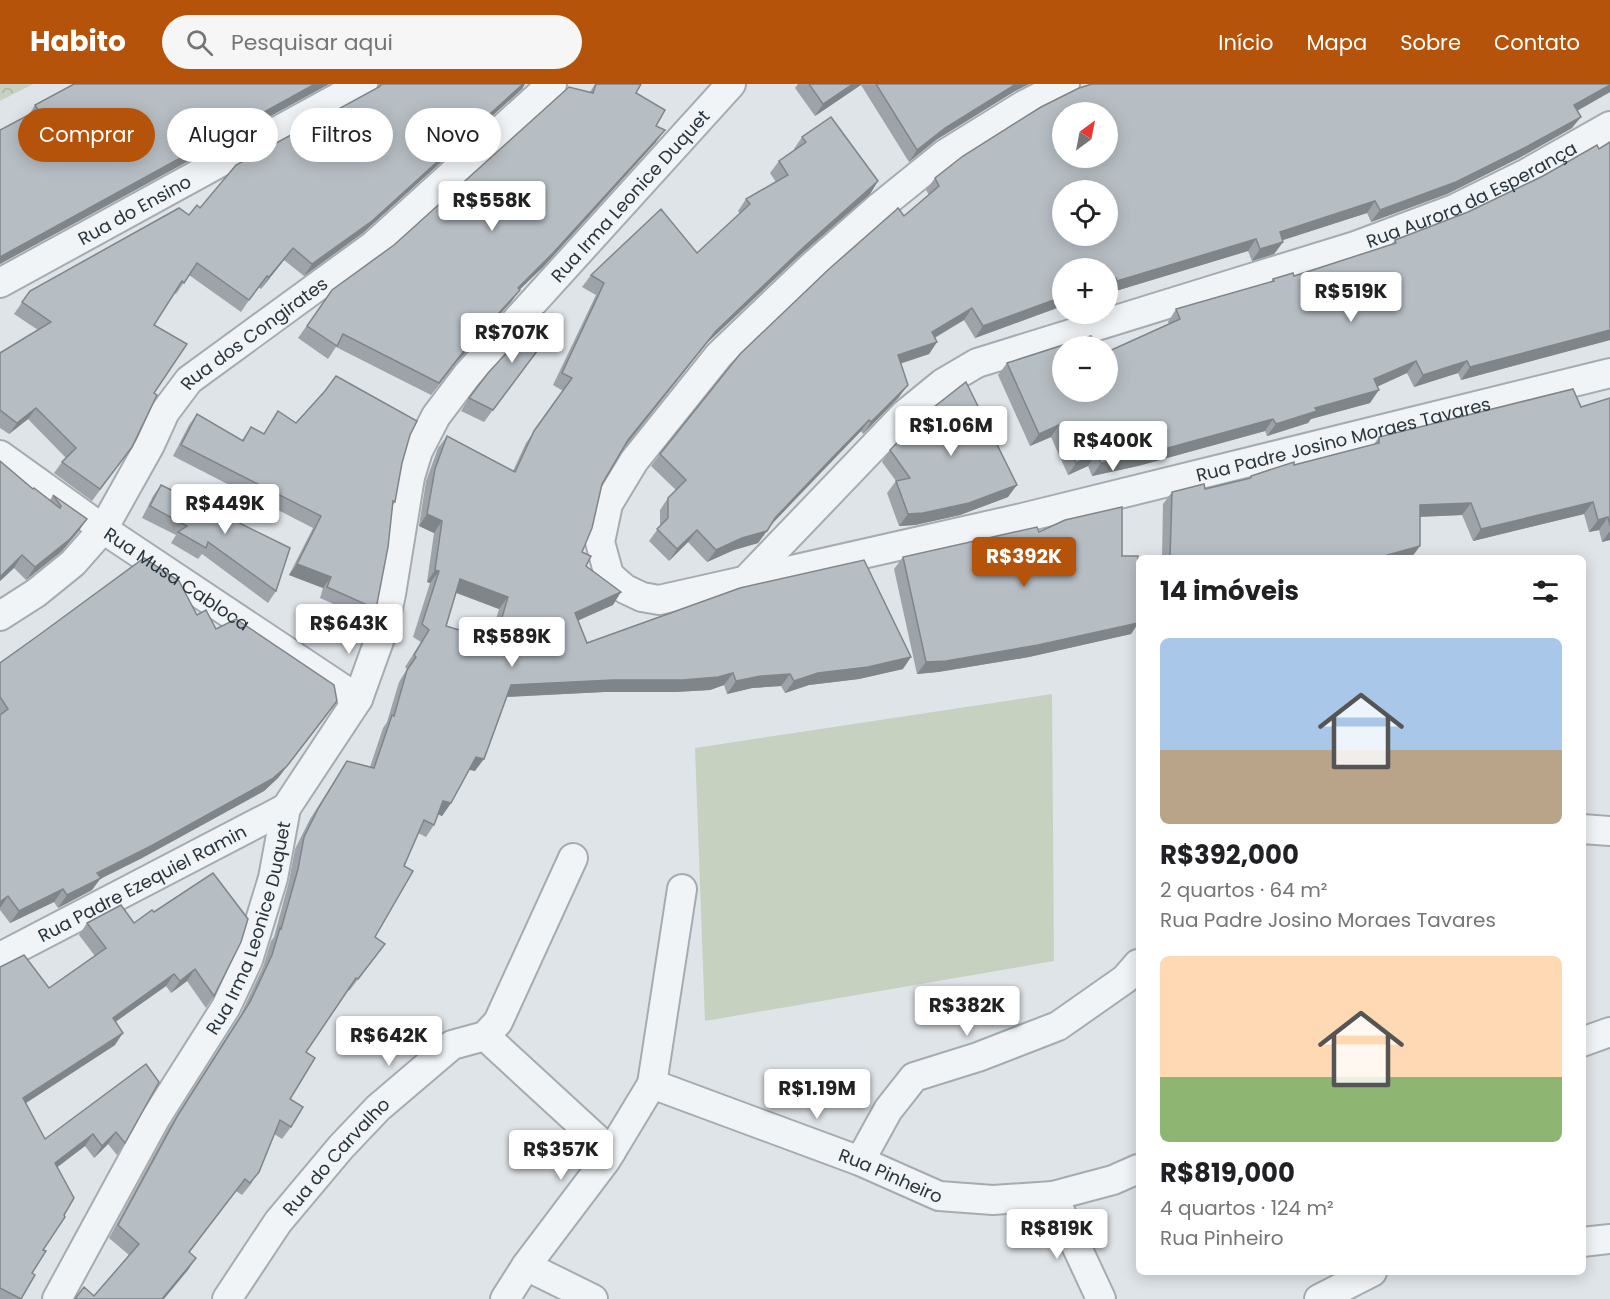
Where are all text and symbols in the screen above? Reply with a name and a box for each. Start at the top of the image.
search box [162,15,582,69]
text: Habito [30,22,126,61]
icon: search [183,26,216,59]
text: Pesquisar aqui [231,27,393,58]
text: Início [1218,28,1273,57]
text: Mapa [1306,28,1367,57]
text: Sobre [1400,28,1461,57]
text: Contato [1494,28,1580,57]
north arrow [1052,102,1118,168]
map controls [1052,102,1118,402]
street label: Rua Irma Leonice Duquet [545,104,715,287]
chip: Comprar [18,108,155,162]
chip: Alugar [167,108,278,162]
chip: Filtros [290,108,393,162]
chip: Novo [405,108,501,162]
street label: Rua Aurora da Esperança [1362,135,1581,253]
street label: Rua do Ensino [73,168,195,251]
button: locate [1052,180,1118,246]
pin: R$558K [443,181,541,232]
text: R$558K [452,186,532,214]
button: + [1052,258,1118,324]
street label: Rua dos Congirates [174,271,332,394]
pin: R$519K [1302,272,1400,323]
text: R$519K [1315,277,1387,305]
pin: R$707K [463,313,561,364]
text: R$707K [475,318,549,346]
button: − [1052,336,1118,402]
street label: Rua Padre Josino Moraes Tavares [1193,390,1493,487]
pin: R$1.06M [896,406,1006,457]
text: R$1.06M [909,411,993,439]
pin: R$400K [1064,421,1162,472]
text: R$400K [1073,426,1153,454]
pin: R$449K [176,484,274,535]
text: R$449K [185,489,265,517]
street label: Rua Musa Cabloca [99,521,255,636]
pin: R$392K [975,537,1073,588]
text: R$392K [986,542,1062,570]
text: 14 imóveis [1160,573,1299,609]
icon: filters [1529,575,1562,608]
pin: R$643K [300,604,398,655]
text: R$643K [310,609,388,637]
pin: R$589K [463,617,561,668]
text: R$589K [473,622,551,650]
icon: home [1307,677,1415,785]
street label: Rua Padre Ezequiel Ramin [33,818,250,948]
street label: Rua Irma Leonice Duquet [199,819,296,1039]
text: R$392,000 [1160,837,1299,873]
text: 2 quartos · 64 m² [1160,876,1327,904]
text: Rua Padre Josino Moraes Tavares [1160,906,1496,934]
pin: R$382K [918,986,1016,1037]
text: R$382K [929,991,1005,1019]
icon: home [1307,995,1415,1103]
pin: R$642K [340,1016,438,1067]
text: R$642K [350,1021,428,1049]
pin: R$1.19M [762,1069,872,1120]
text: R$1.19M [778,1074,856,1102]
street label: Rua do Carvalho [276,1091,395,1221]
pin: R$357K [512,1130,610,1181]
text: R$357K [523,1135,599,1163]
street label: Rua Pinheiro [835,1142,947,1209]
text: R$819,000 [1160,1155,1295,1191]
text: 4 quartos · 124 m² [1160,1194,1334,1222]
pin: R$819K [1008,1209,1106,1260]
text: R$819K [1021,1214,1093,1242]
text: Rua Pinheiro [1160,1224,1284,1252]

